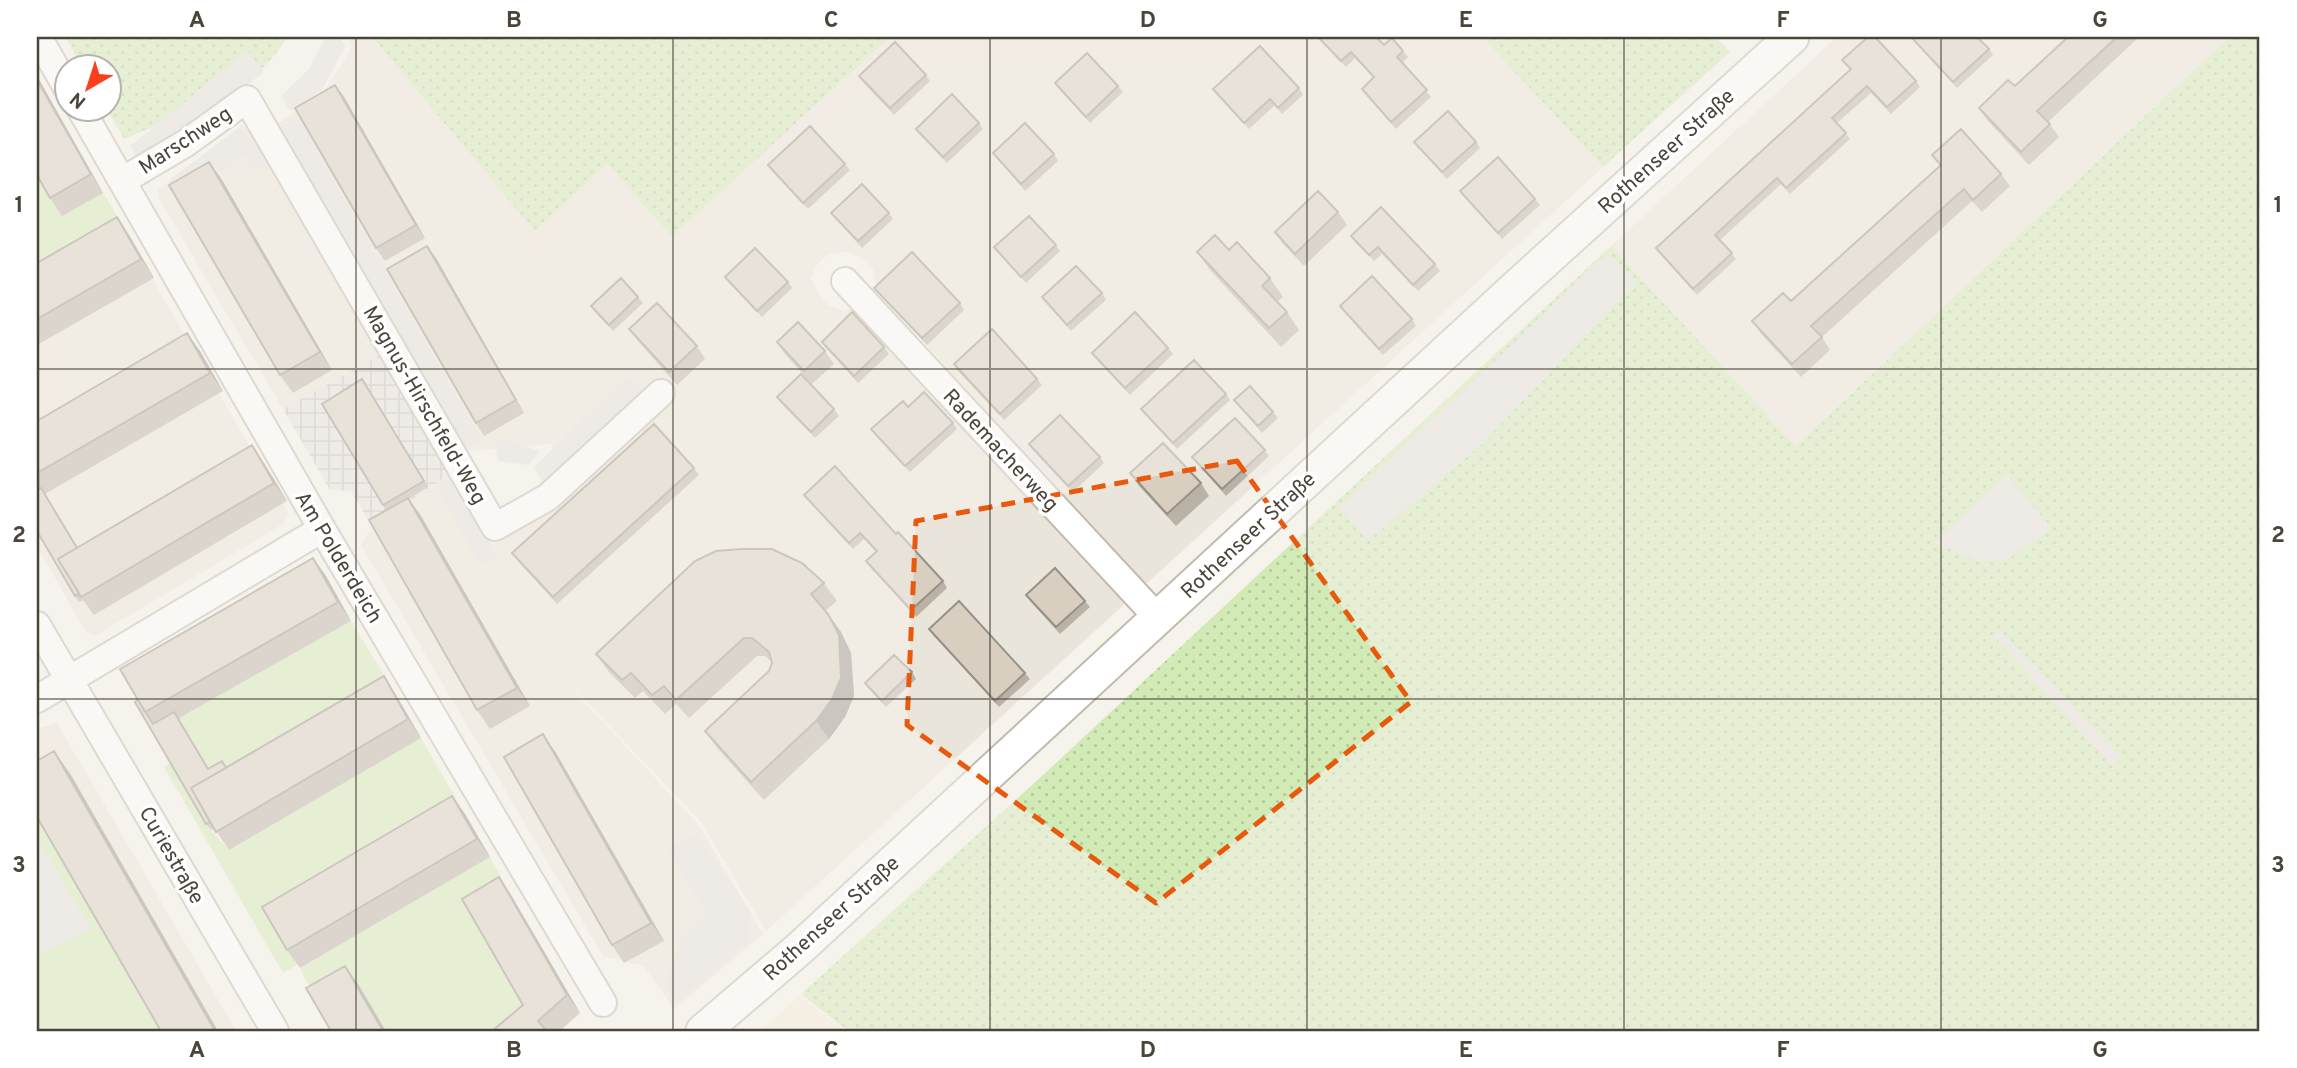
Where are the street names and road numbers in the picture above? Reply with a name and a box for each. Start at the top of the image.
street label: Rothenseer Straße [1593,84,1741,221]
street label: Marschweg [134,101,237,181]
street label: Magnus-Hirschfeld-Weg [356,302,492,510]
street label: Rademacherweg [936,384,1064,518]
street label: Rothenseer Straße [1176,467,1322,606]
street label: Am Polderdeich [288,487,388,629]
street label: Curiestraße [132,802,210,909]
street label: Rothenseer Straße [758,851,906,988]

